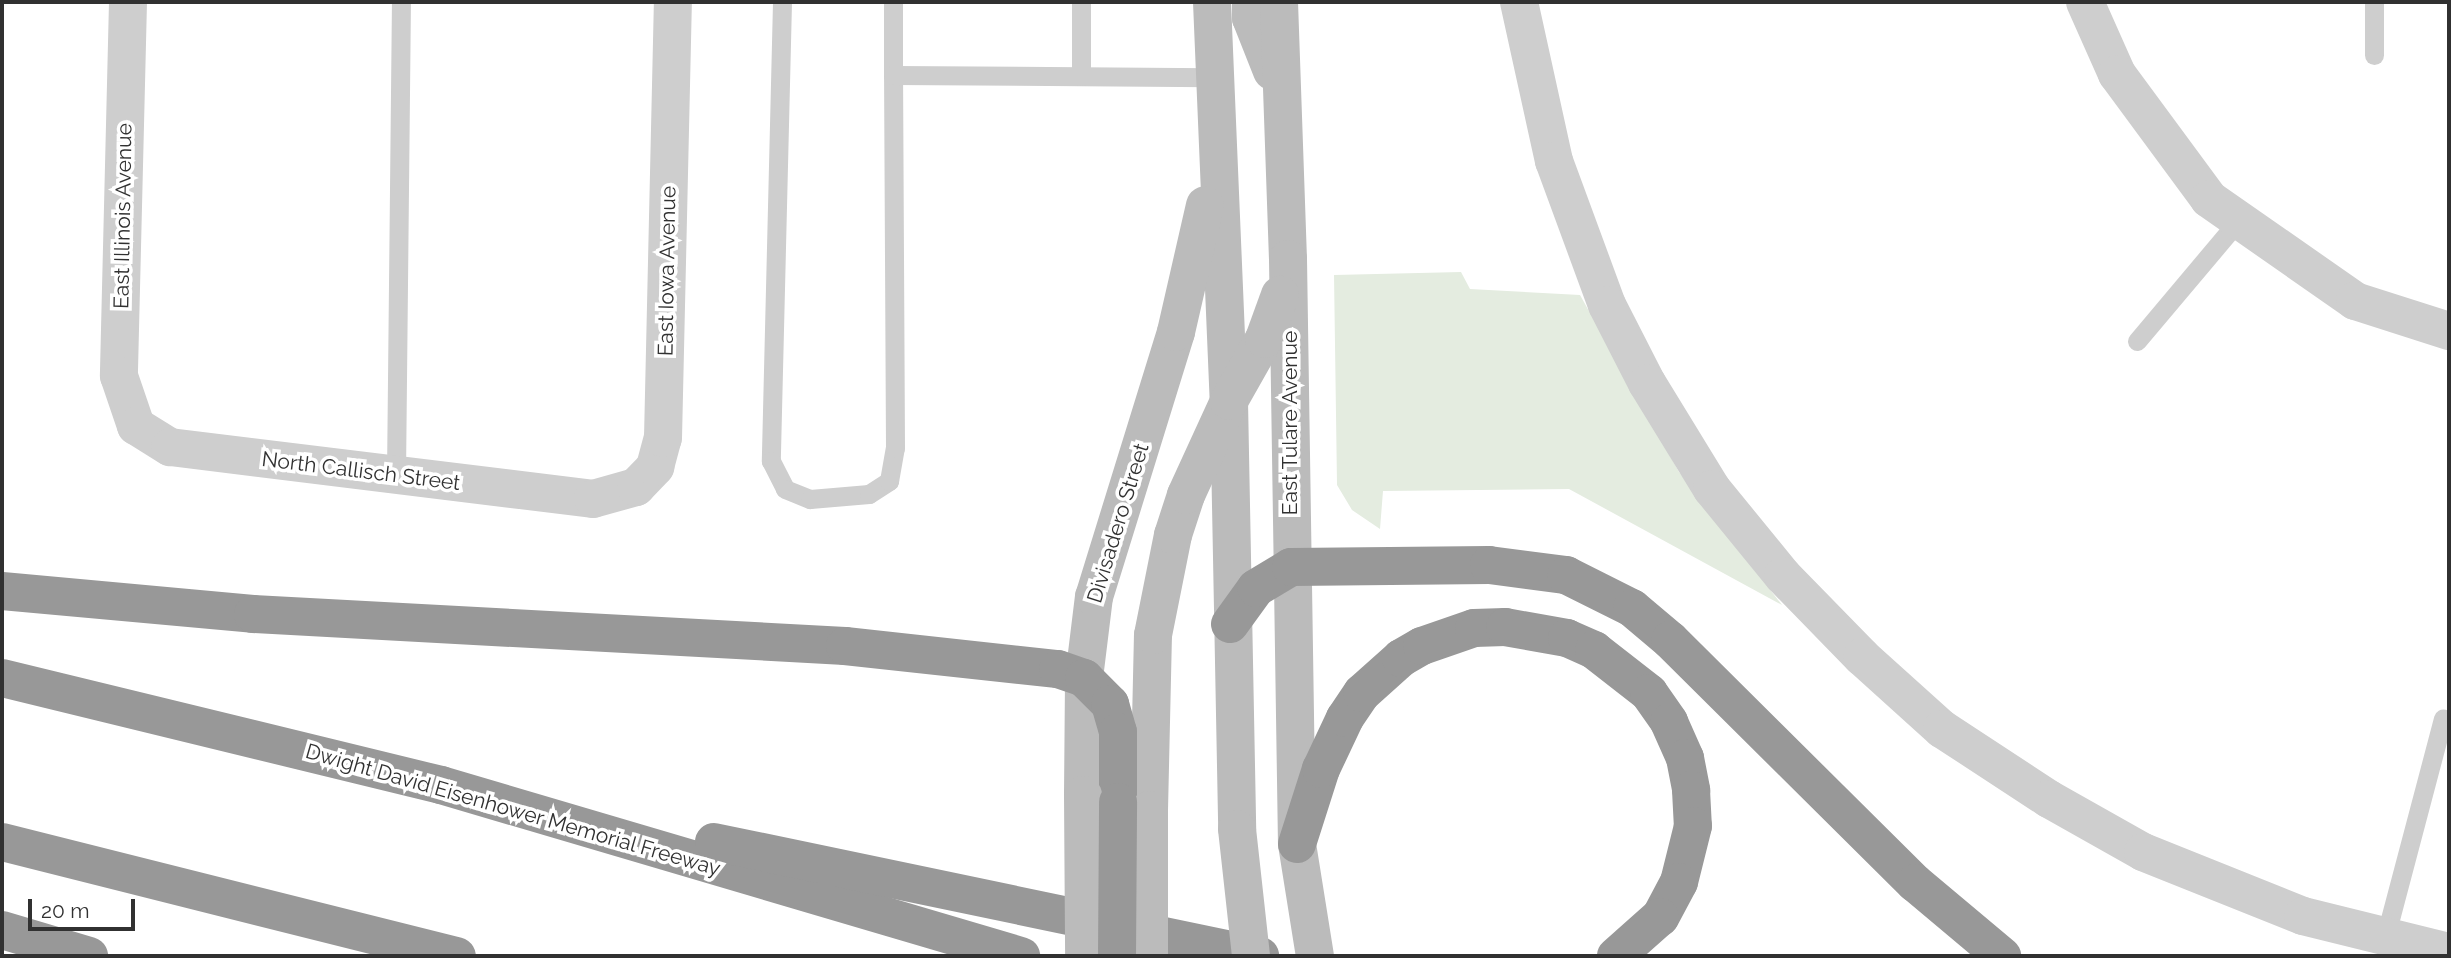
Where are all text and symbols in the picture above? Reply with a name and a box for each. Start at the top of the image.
street label: East Illinois Avenue [109,123,137,309]
street label: East Iowa Avenue [653,185,681,357]
street label: East Tulare Avenue [1277,330,1303,516]
street label: Divisadero Street [1082,440,1154,606]
street label: North Callisch Street [260,446,462,496]
street label: Dwight David Eisenhower Memorial Freeway [302,738,724,882]
scale bar [32,884,138,928]
text: 20 m [41,898,89,923]

